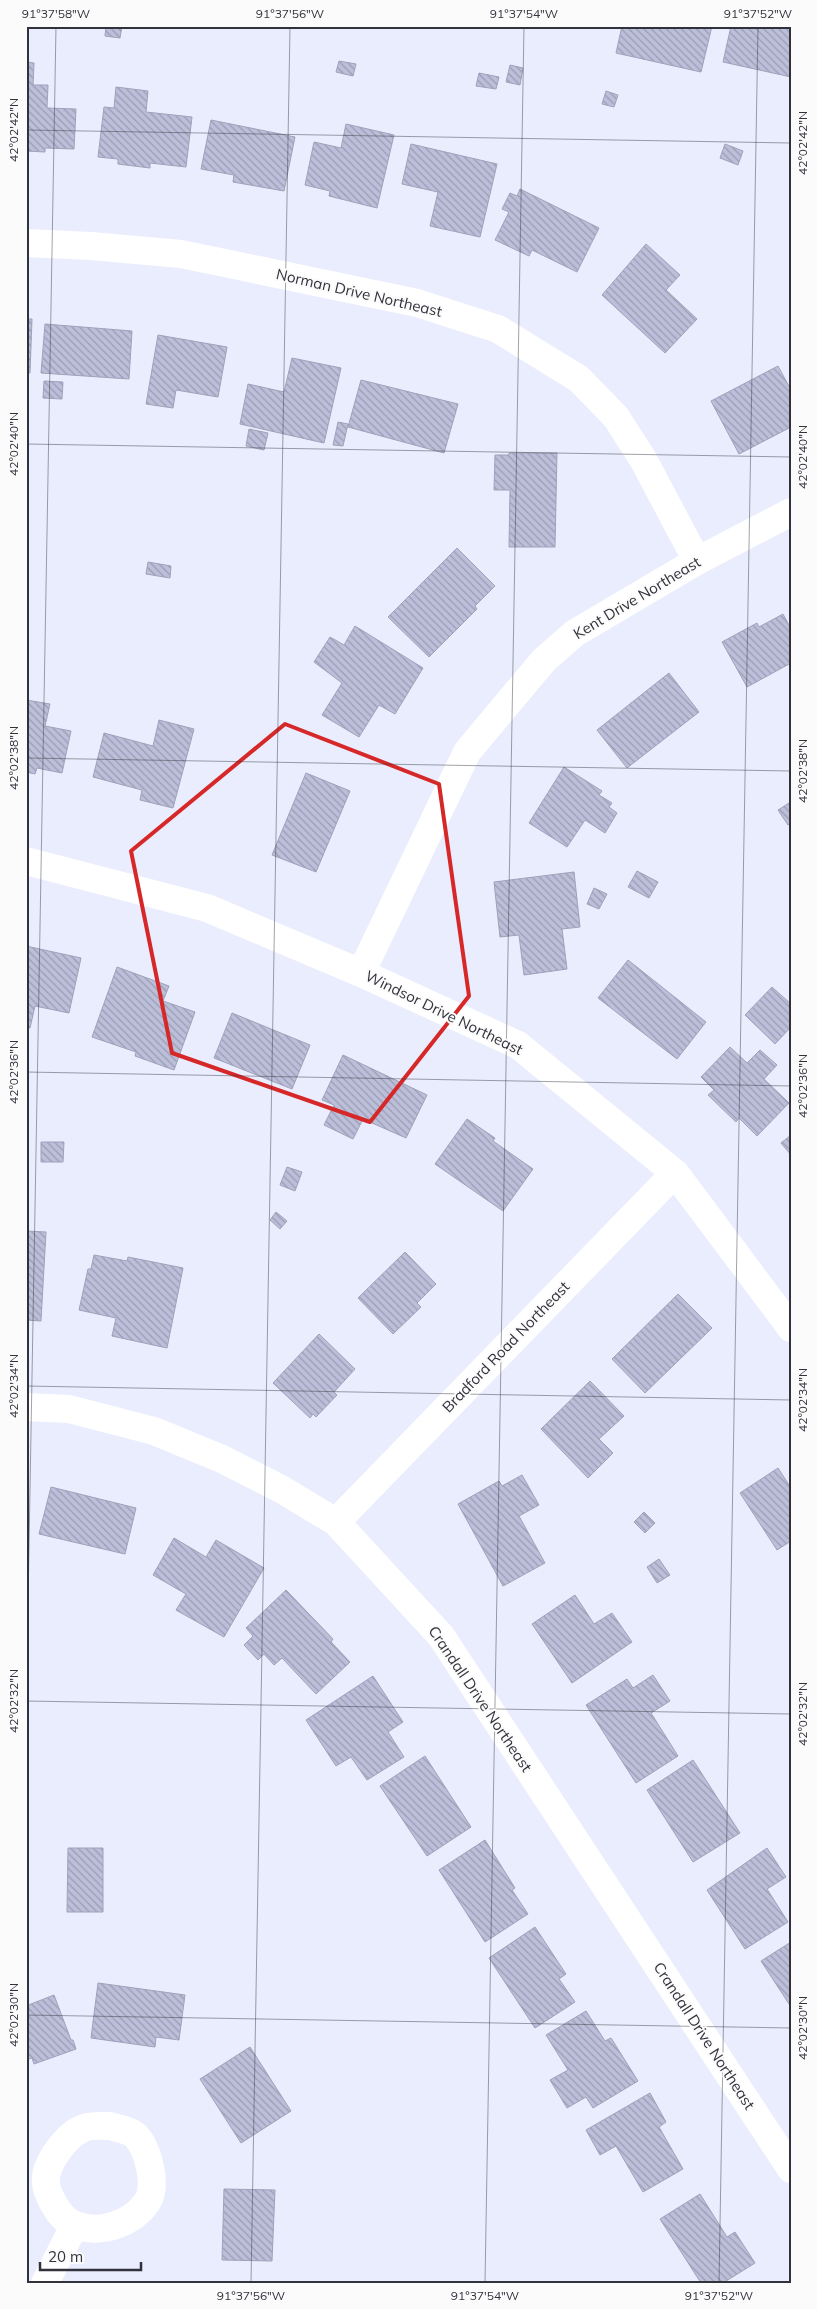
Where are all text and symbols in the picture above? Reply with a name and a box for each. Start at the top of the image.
text: 91°37'58"W [22,6,90,21]
text: 91°37'56"W [256,6,324,21]
text: 91°37'54"W [490,6,558,21]
text: 91°37'52"W [724,6,792,21]
text: 42°02'42"N [6,98,21,162]
text: 42°02'42"N [795,111,810,175]
street label: Norman Drive Northeast [274,264,444,321]
text: 42°02'40"N [6,412,21,476]
text: 42°02'40"N [795,425,810,489]
street label: Kent Drive Northeast [570,552,704,643]
text: 42°02'38"N [6,726,21,790]
text: 42°02'38"N [795,739,810,803]
street label: Windsor Drive Northeast [362,966,526,1059]
text: 42°02'36"N [6,1040,21,1104]
text: 42°02'36"N [795,1054,810,1118]
street label: Bradford Road Northeast [438,1277,573,1416]
text: 42°02'34"N [6,1354,21,1418]
text: 42°02'34"N [795,1368,810,1432]
street label: Crandall Drive Northeast [424,1622,536,1775]
text: 42°02'32"N [6,1669,21,1733]
text: 42°02'32"N [795,1682,810,1746]
street label: Crandall Drive Northeast [650,1958,759,2113]
text: 42°02'30"N [6,1983,21,2047]
text: 42°02'30"N [795,1996,810,2060]
scale bar [40,2239,141,2271]
text: 20 m [48,2247,83,2266]
text: 91°37'56"W [217,2288,285,2303]
text: 91°37'54"W [451,2288,519,2303]
text: 91°37'52"W [685,2288,753,2303]

